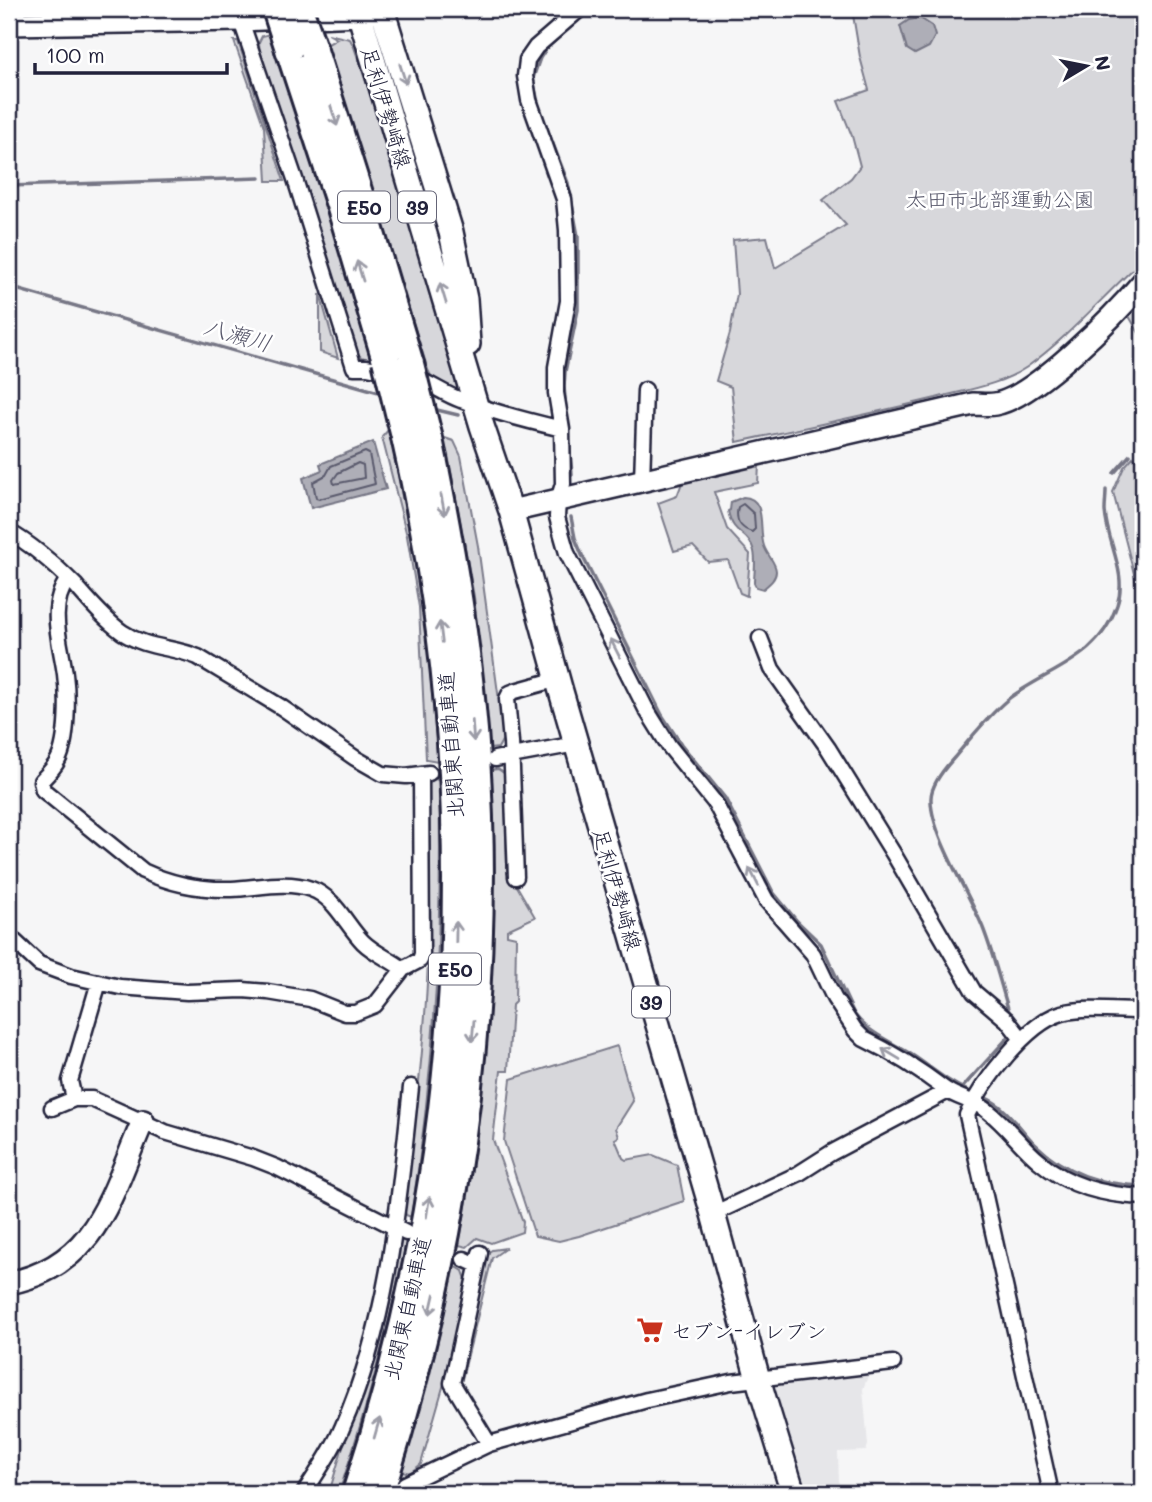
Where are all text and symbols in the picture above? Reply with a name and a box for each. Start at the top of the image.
scale bar [35,32,228,76]
north arrow [1050,32,1120,102]
text: 100 m [46,41,105,68]
street label: 足利伊勢崎線 [356,43,418,171]
text: N [1090,54,1117,72]
one-way arrow [398,62,410,84]
one-way arrow [329,105,342,127]
park label: 太田市北部運動公園 [906,185,1095,212]
road number: E50 [338,192,390,223]
road number: 39 [398,192,436,223]
one-way arrow [353,260,366,282]
one-way arrow [436,283,449,305]
water label: 八瀬川 [201,310,275,358]
one-way arrow [437,493,450,516]
one-way arrow [434,621,447,644]
one-way arrow [608,638,622,659]
street label: 北関東自動車道 [431,671,469,819]
one-way arrow [467,719,480,741]
street label: 足利伊勢崎線 [588,825,648,953]
one-way arrow [747,867,760,888]
one-way arrow [449,921,463,944]
road number: E50 [429,953,481,984]
road number: 39 [632,986,670,1018]
one-way arrow [466,1020,479,1042]
one-way arrow [881,1046,901,1060]
one-way arrow [422,1196,435,1219]
street label: 北関東自動車道 [376,1233,436,1383]
one-way arrow [425,1293,438,1315]
supermarket icon: セブン-イレブン [635,1315,665,1345]
place label: セブン-イレブン [671,1317,827,1344]
one-way arrow [371,1418,384,1440]

